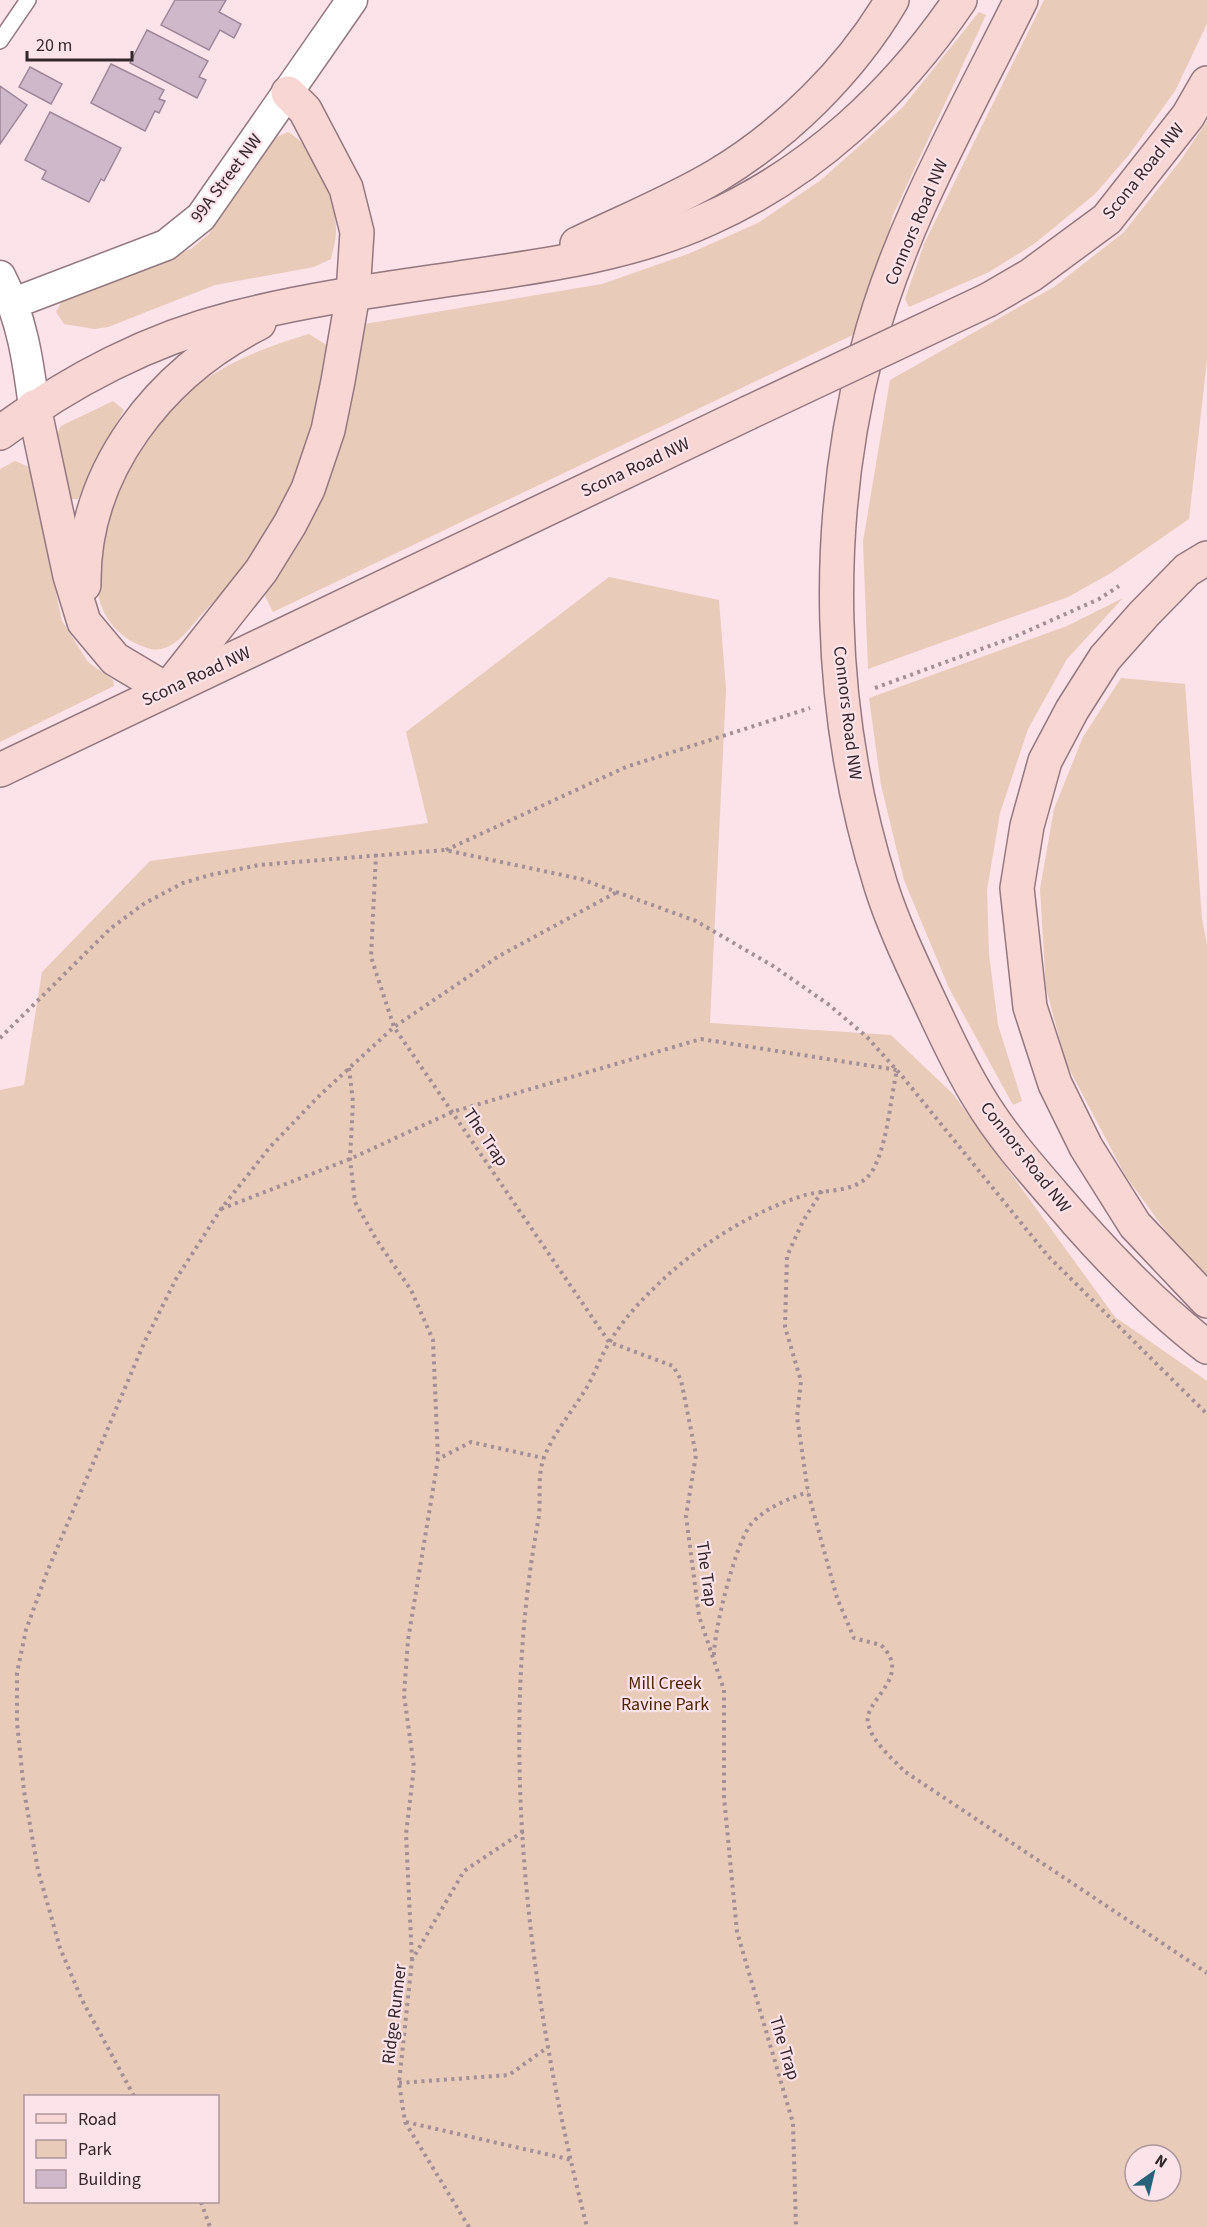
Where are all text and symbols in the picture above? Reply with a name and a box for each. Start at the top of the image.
scale bar [27,24,132,62]
text: 20 m [36,33,72,58]
street label: Scona Road NW [1097,118,1190,225]
street label: 99A Street NW [185,129,268,228]
street label: Connors Road NW [879,155,954,289]
street label: Scona Road NW [577,431,694,504]
street label: Scona Road NW [138,640,255,713]
street label: Connors Road NW [827,645,868,782]
street label: Connors Road NW [974,1096,1077,1218]
street label: The Trap [457,1103,514,1171]
street label: The Trap [690,1540,723,1608]
park label: Mill Creek Ravine Park [621,1671,709,1717]
street label: Ridge Runner [376,1962,413,2066]
street label: The Trap [763,2013,806,2083]
legend [24,2095,219,2203]
text: Road [78,2107,117,2132]
text: Park [78,2137,112,2162]
north arrow [1123,2143,1183,2203]
text: N [1150,2149,1171,2173]
text: Building [78,2167,141,2192]

